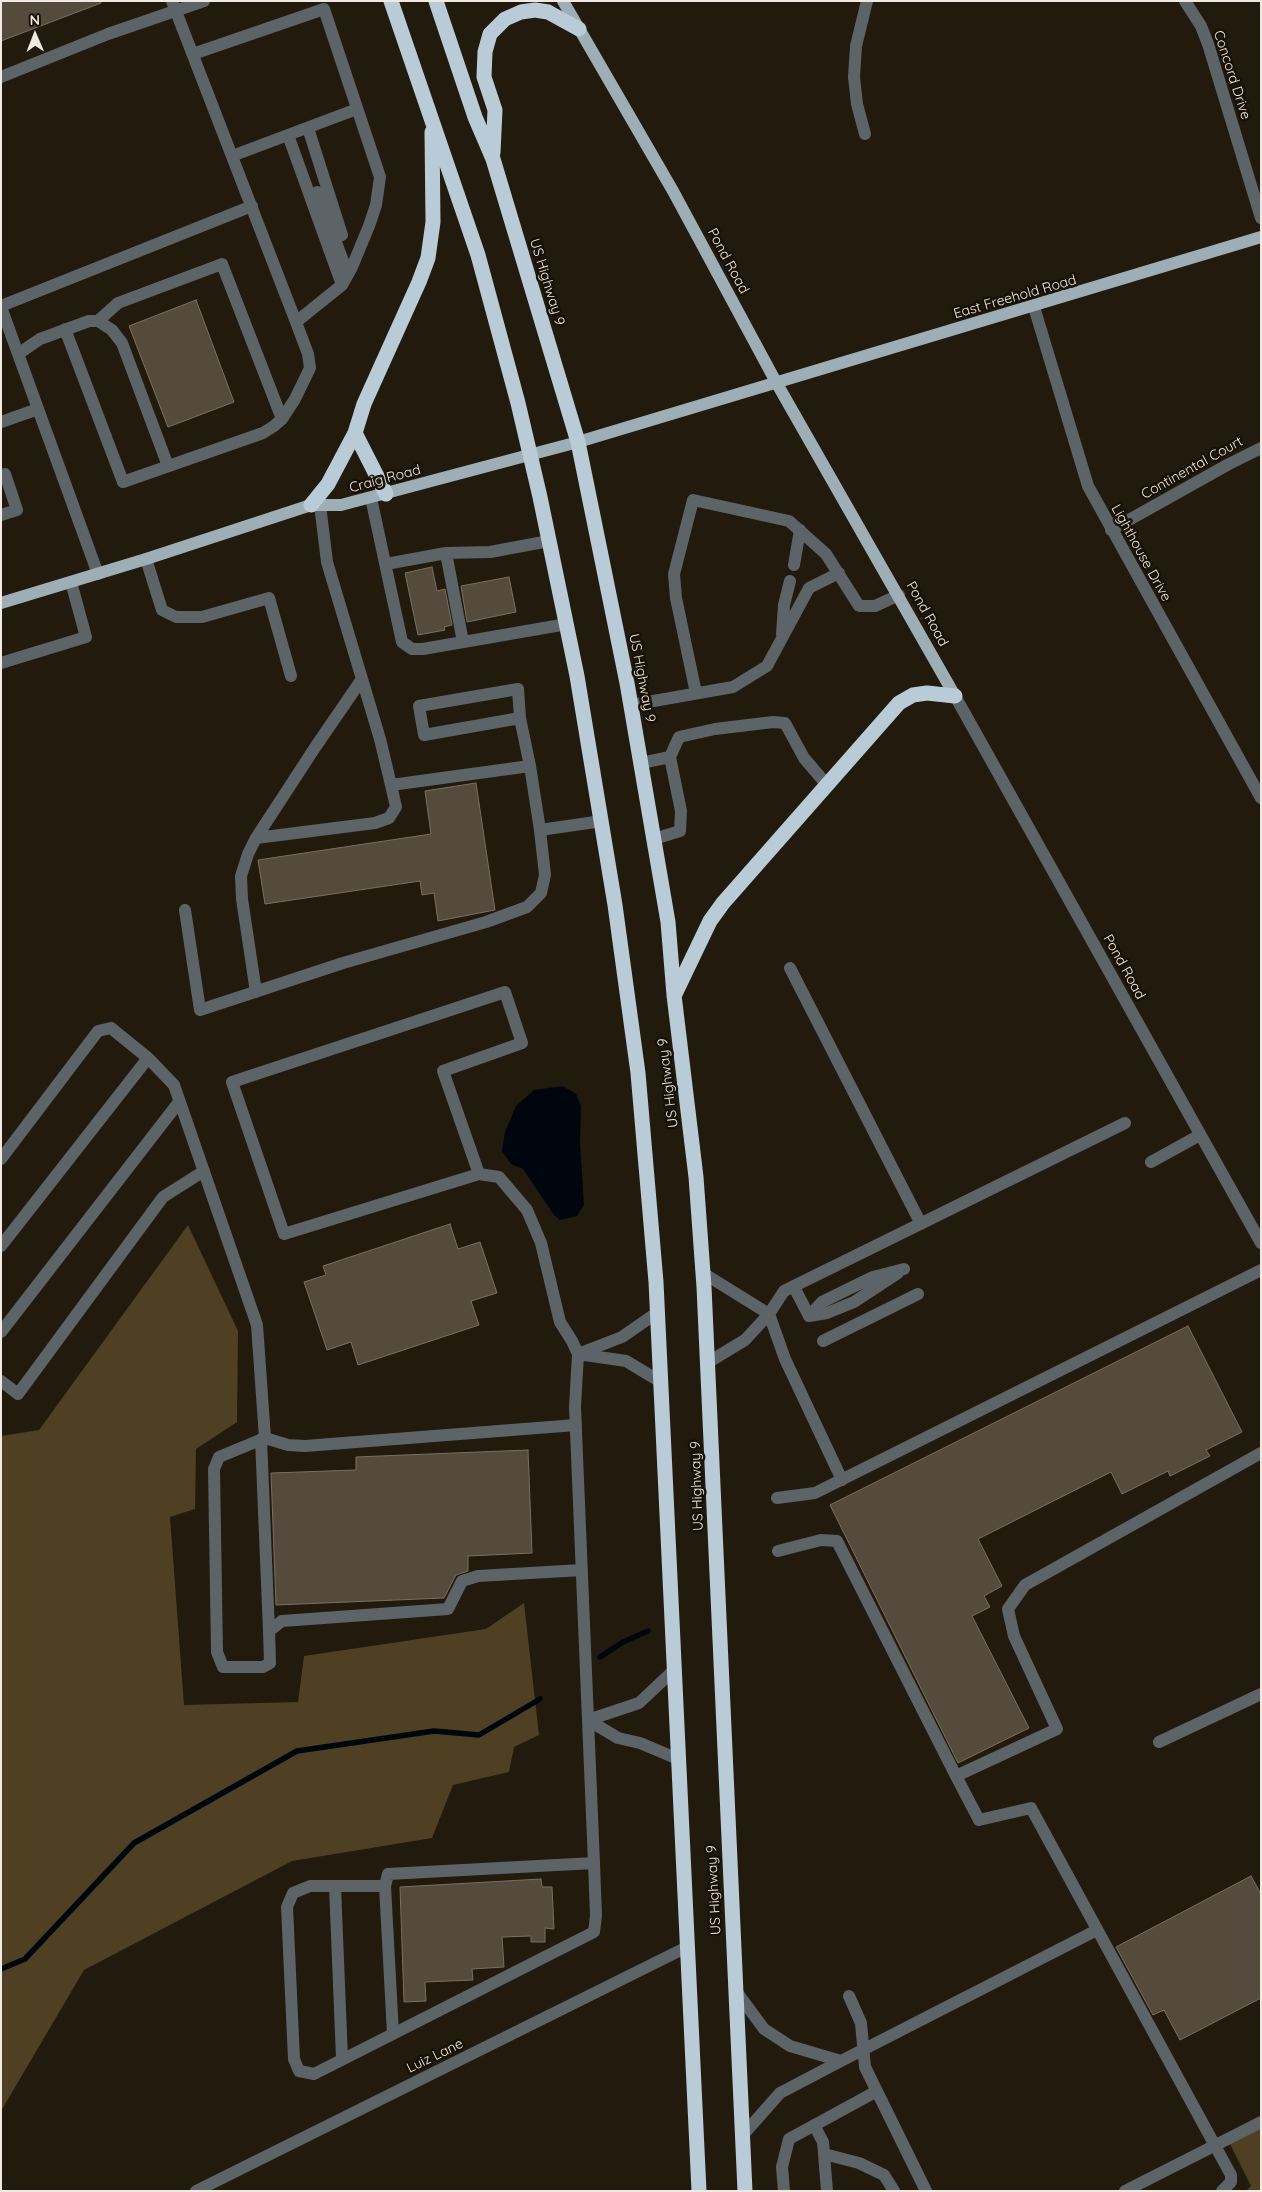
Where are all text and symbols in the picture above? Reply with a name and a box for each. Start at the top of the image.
north arrow [10,10,60,60]
text: N [29,11,40,29]
street label: Concord Drive [1210,28,1254,122]
street label: Pond Road [704,225,752,297]
street label: US Highway 9 [526,237,568,327]
street label: East Freehold Road [952,271,1078,323]
street label: Continental Court [1138,433,1246,503]
street label: Craig Road [348,461,422,497]
street label: Lighthouse Drive [1107,502,1175,604]
street label: Pond Road [902,579,952,649]
street label: US Highway 9 [625,632,659,724]
street label: Pond Road [1099,932,1149,1002]
street label: US Highway 9 [654,1037,682,1129]
street label: US Highway 9 [687,1441,707,1531]
street label: US Highway 9 [703,1845,725,1935]
street label: Luiz Lane [404,2035,466,2077]

